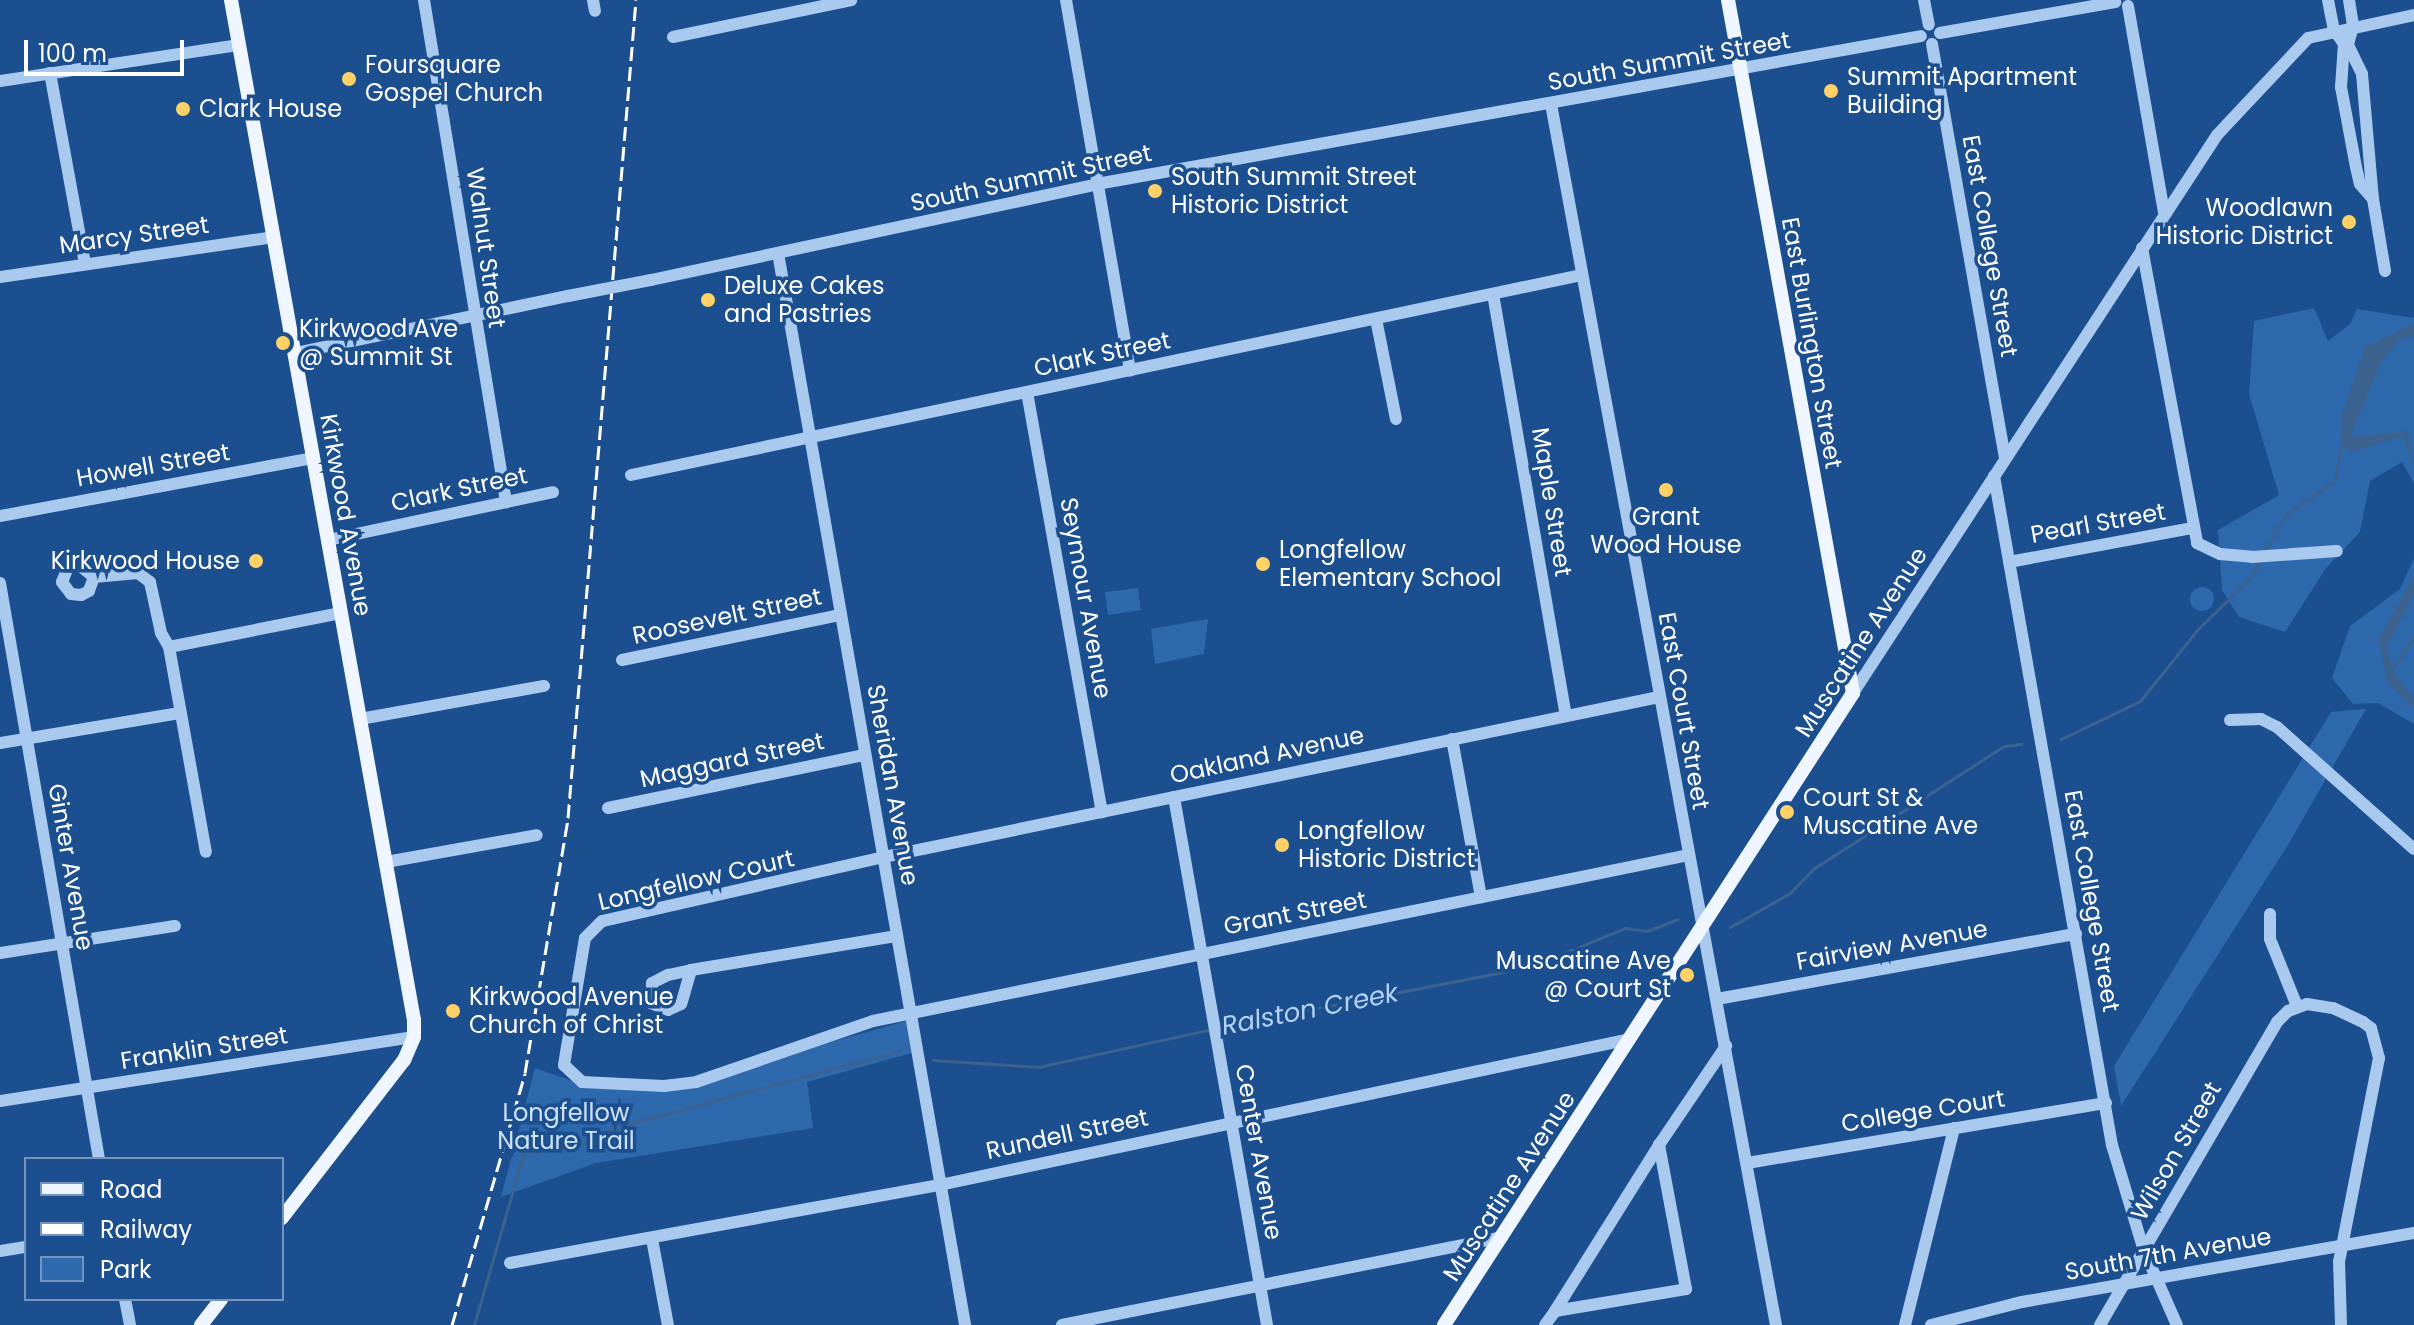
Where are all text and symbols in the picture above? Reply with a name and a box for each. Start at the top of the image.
scale bar [28,24,188,74]
street label: South Summit Street [1546,26,1792,96]
text: 100 m [38,37,107,70]
place label: Foursquare Gospel Church [365,51,543,107]
place label: Summit Apartment Building [1847,63,2077,119]
marker: Foursquare Gospel Church [340,70,358,88]
marker: Summit Apartment Building [1822,82,1840,100]
place label: Clark House [199,95,342,123]
marker: Clark House [174,100,192,118]
street label: East College Street [1956,133,2024,359]
street label: South Summit Street [908,138,1154,218]
place label: South Summit Street Historic District [1171,163,1417,219]
street label: Walnut Street [460,166,512,330]
marker: South Summit Street Historic District [1146,182,1164,200]
place label: Woodlawn Historic District [2156,194,2333,250]
street label: Marcy Street [57,210,211,260]
marker: Woodlawn Historic District [2340,213,2358,231]
street label: East Burlington Street [1776,215,1848,471]
place label: Deluxe Cakes and Pastries [724,272,884,328]
marker: Deluxe Cakes and Pastries [699,291,717,309]
place label: Kirkwood Ave @ Summit St [299,315,458,371]
street label: Clark Street [1031,326,1173,382]
marker: Kirkwood Ave @ Summit St [274,334,292,352]
street label: Kirkwood Avenue [314,412,378,618]
street label: Maple Street [1526,425,1578,579]
street label: Howell Street [74,437,232,493]
street label: Clark Street [388,461,530,517]
marker: Grant Wood House [1657,481,1675,499]
street label: Seymour Avenue [1054,495,1118,701]
street label: Pearl Street [2028,497,2168,549]
place label: Grant Wood House [1590,503,1742,559]
place label: Longfellow Elementary School [1279,536,1502,592]
street label: Muscatine Avenue [1789,542,1933,742]
place label: Kirkwood House [51,547,240,575]
marker: Kirkwood House [247,552,265,570]
marker: Longfellow Elementary School [1254,555,1272,573]
street label: Roosevelt Street [630,582,824,650]
street label: East Court Street [1652,610,1716,812]
street label: Sheridan Avenue [861,682,925,888]
street label: Oakland Avenue [1167,720,1367,790]
street label: Maggard Street [637,726,827,794]
street label: Ginter Avenue [42,781,100,953]
place label: Court St & Muscatine Ave [1803,784,1978,840]
street label: East College Street [2058,788,2126,1014]
marker: Court St & Muscatine Ave [1778,803,1796,821]
place label: Longfellow Historic District [1298,817,1475,873]
marker: Longfellow Historic District [1273,836,1291,854]
street label: Longfellow Court [595,843,797,917]
street label: Grant Street [1221,885,1369,941]
street label: Fairview Avenue [1794,914,1990,976]
place label: Muscatine Ave @ Court St [1496,947,1671,1003]
marker: Muscatine Ave @ Court St [1678,966,1696,984]
water label: Ralston Creek [1219,978,1401,1042]
place label: Kirkwood Avenue Church of Christ [469,983,674,1039]
marker: Kirkwood Avenue Church of Christ [444,1002,462,1020]
street label: Franklin Street [118,1021,290,1075]
street label: Center Avenue [1229,1062,1289,1242]
street label: Wilson Street [2125,1077,2227,1225]
street label: College Court [1839,1084,2007,1138]
street label: Muscatine Avenue [1437,1086,1581,1286]
park label: Longfellow Nature Trail [497,1099,635,1155]
street label: Rundell Street [983,1103,1151,1165]
legend [24,1157,284,1301]
text: Road [100,1173,162,1206]
text: Railway [100,1213,192,1246]
street label: South 7th Avenue [2063,1222,2273,1286]
text: Park [100,1253,151,1286]

